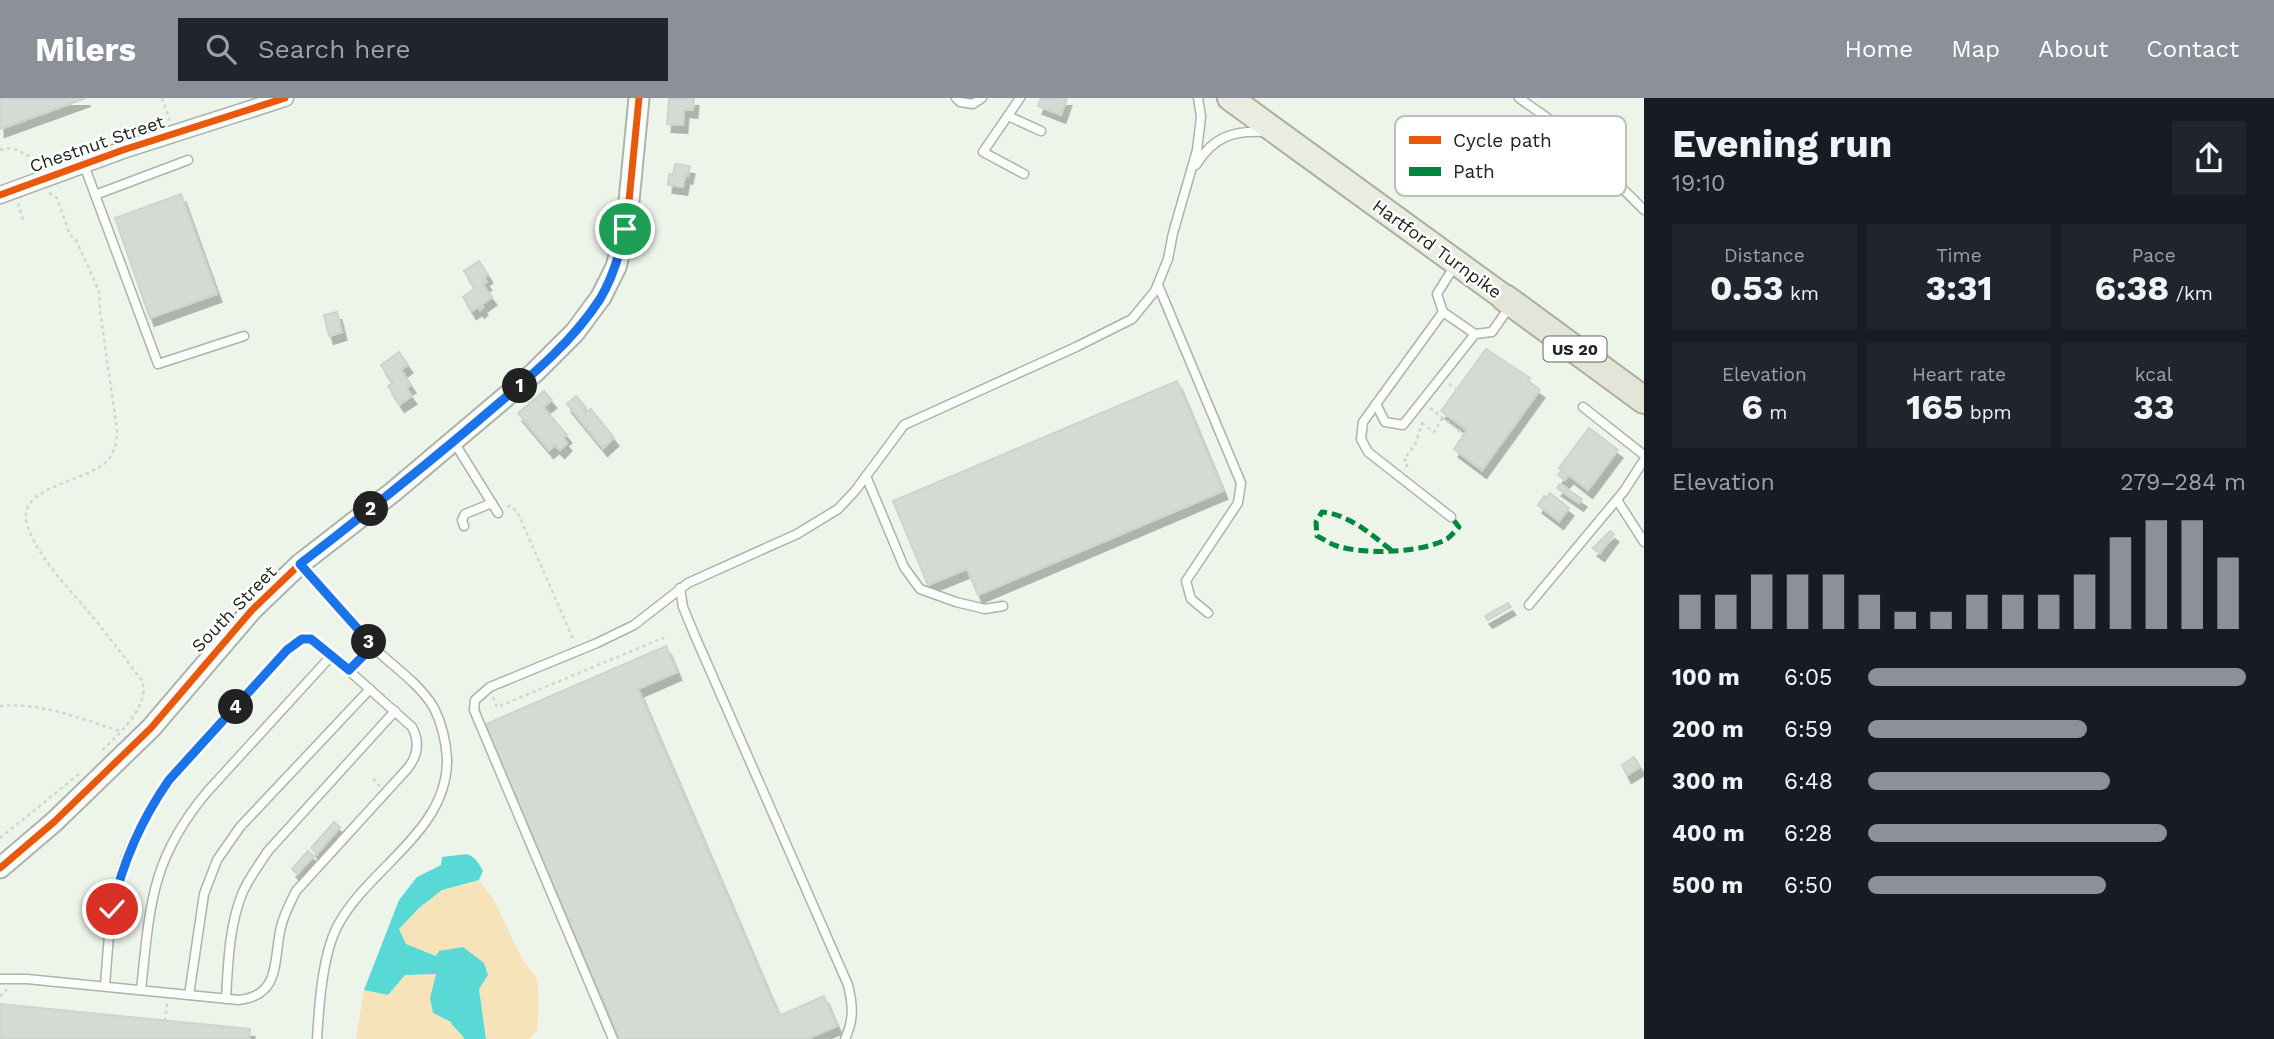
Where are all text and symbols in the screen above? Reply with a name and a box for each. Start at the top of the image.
search box [178,18,668,81]
text: Milers [35,30,136,69]
icon: search [202,30,240,68]
text: Search here [258,34,410,64]
text: Home [1845,35,1913,63]
text: Map [1951,35,2000,63]
text: About [2038,35,2108,63]
text: Contact [2146,35,2239,63]
street label: Chestnut Street [27,110,167,176]
legend [1395,116,1626,196]
button: share [2172,121,2246,195]
text: Evening run [1672,122,1892,166]
text: Cycle path [1453,129,1552,152]
text: Path [1453,160,1495,183]
text: 19:10 [1672,170,1725,197]
street label: Hartford Turnpike [1369,195,1506,303]
pin [595,199,655,259]
icon: arrive [606,210,644,248]
text: Distance [1724,244,1805,267]
text: Time [1936,244,1982,267]
text: Pace [2132,244,2176,267]
text: 0.53 [1710,267,1783,309]
text: 3:31 [1925,267,1993,309]
text: 6:38 [2094,267,2169,309]
text: km [1783,282,1819,305]
text: /km [2169,282,2213,305]
road number: US 20 [1544,336,1606,362]
text: Elevation [1722,363,1807,386]
text: Heart rate [1912,363,2006,386]
text: kcal [2135,363,2172,386]
pin: 1 [503,368,538,404]
text: 1 [515,374,524,397]
text: 6 [1741,386,1763,428]
text: 165 [1906,386,1963,428]
text: 33 [2133,386,2174,428]
text: m [1763,401,1787,424]
text: bpm [1963,401,2012,424]
text: Elevation [1672,469,1775,496]
text: 279–284 m [2120,469,2246,496]
pin: 2 [354,492,388,526]
text: 2 [365,497,376,520]
street label: South Street [187,561,281,656]
pin: 3 [352,624,386,660]
text: 3 [363,630,374,653]
text: 100 m [1672,664,1740,691]
text: 6:05 [1784,664,1832,691]
pin: 4 [218,690,254,724]
text: 4 [229,695,242,718]
text: 200 m [1672,716,1744,743]
text: 6:59 [1784,716,1832,743]
text: 300 m [1672,768,1743,795]
text: 6:48 [1784,768,1833,795]
text: 400 m [1672,820,1745,847]
text: 6:28 [1784,820,1832,847]
text: 500 m [1672,872,1743,899]
text: 6:50 [1784,872,1832,899]
pin [82,879,142,939]
icon: check [93,890,131,928]

